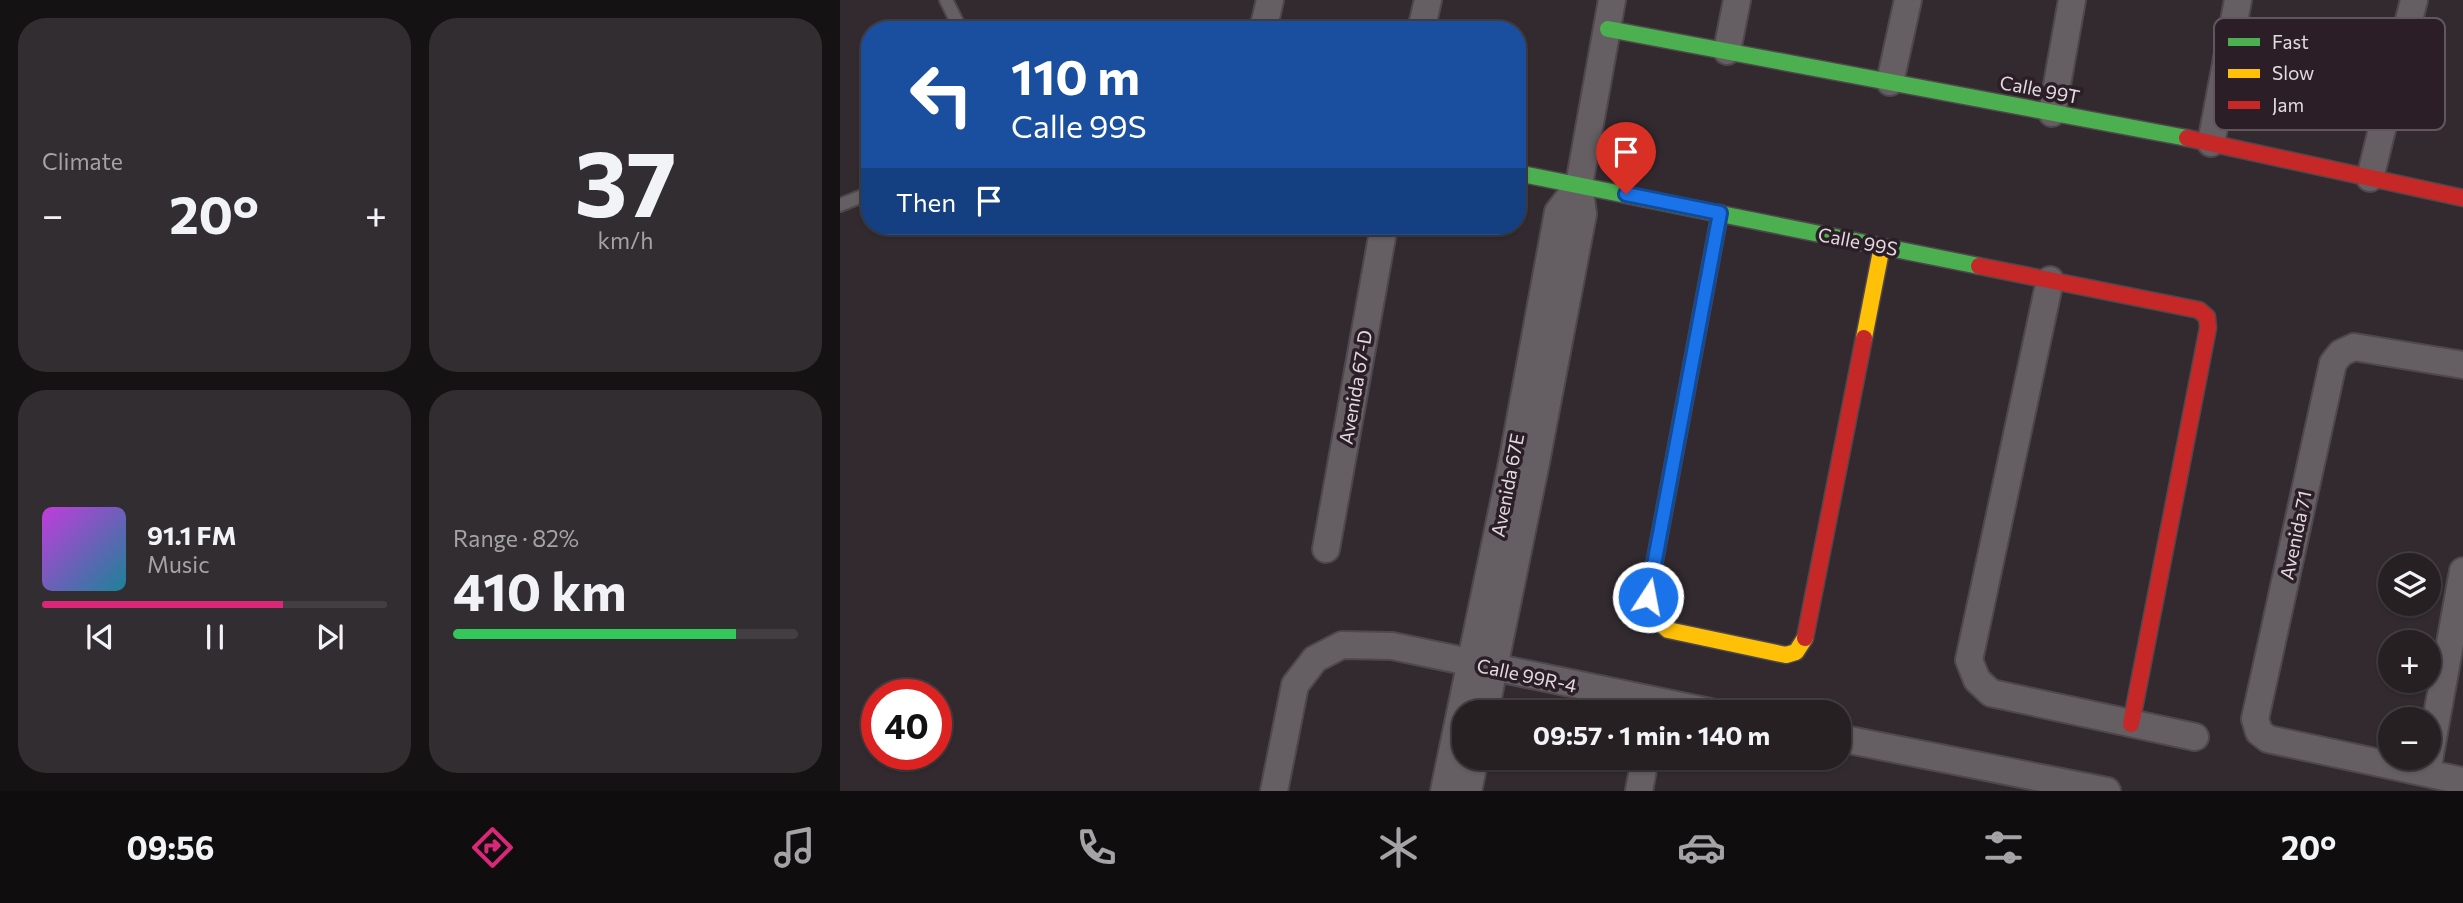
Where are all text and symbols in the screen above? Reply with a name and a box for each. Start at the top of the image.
legend [2214,18,2445,130]
text: Fast [2272,30,2309,53]
text: 110 m [1011,45,1140,105]
icon: left [896,49,987,140]
text: Slow [2272,61,2314,84]
street label: Calle 99T [1998,70,2082,108]
text: Jam [2272,93,2304,116]
text: Calle 99S [1011,105,1147,145]
pin [1596,122,1656,194]
text: 37 [574,124,677,236]
icon: arrive [1607,133,1645,171]
text: Climate [42,147,123,175]
text: 20° [169,181,259,245]
icon: arrive [970,182,1008,220]
text: Then [896,186,956,217]
text: − [42,190,64,237]
text: + [365,190,387,237]
street label: Calle 99S [1816,222,1900,260]
text: km/h [598,226,653,254]
street label: Avenida 67-D [1334,328,1376,446]
street label: Avenida 67E [1486,431,1528,539]
street label: Avenida 71 [2274,488,2316,582]
text: 91.1 FM [147,519,237,550]
text: Range · 82% [453,524,579,552]
text: Music [147,550,210,578]
map controls [2378,553,2441,770]
button: layers [2378,553,2441,616]
text: 410 km [453,558,627,622]
position arrow [1611,560,1685,634]
icon: previous [81,618,119,656]
icon: pause [196,618,234,656]
icon: next [311,618,349,656]
button: + [2378,630,2441,693]
street label: Calle 99R-4 [1475,653,1579,697]
speed limit sign: 40 [861,679,952,770]
button: − [2378,707,2441,770]
text: 09:57 · 1 min · 140 m [1533,719,1770,750]
icon: directions [468,823,517,872]
icon: music [770,823,819,872]
icon: phone [1072,823,1121,872]
icon: climate [1374,823,1423,872]
icon: car [1677,823,1726,872]
icon: filters [1979,823,2028,872]
text: 09:56 [127,827,214,867]
text: 20° [2281,827,2336,867]

